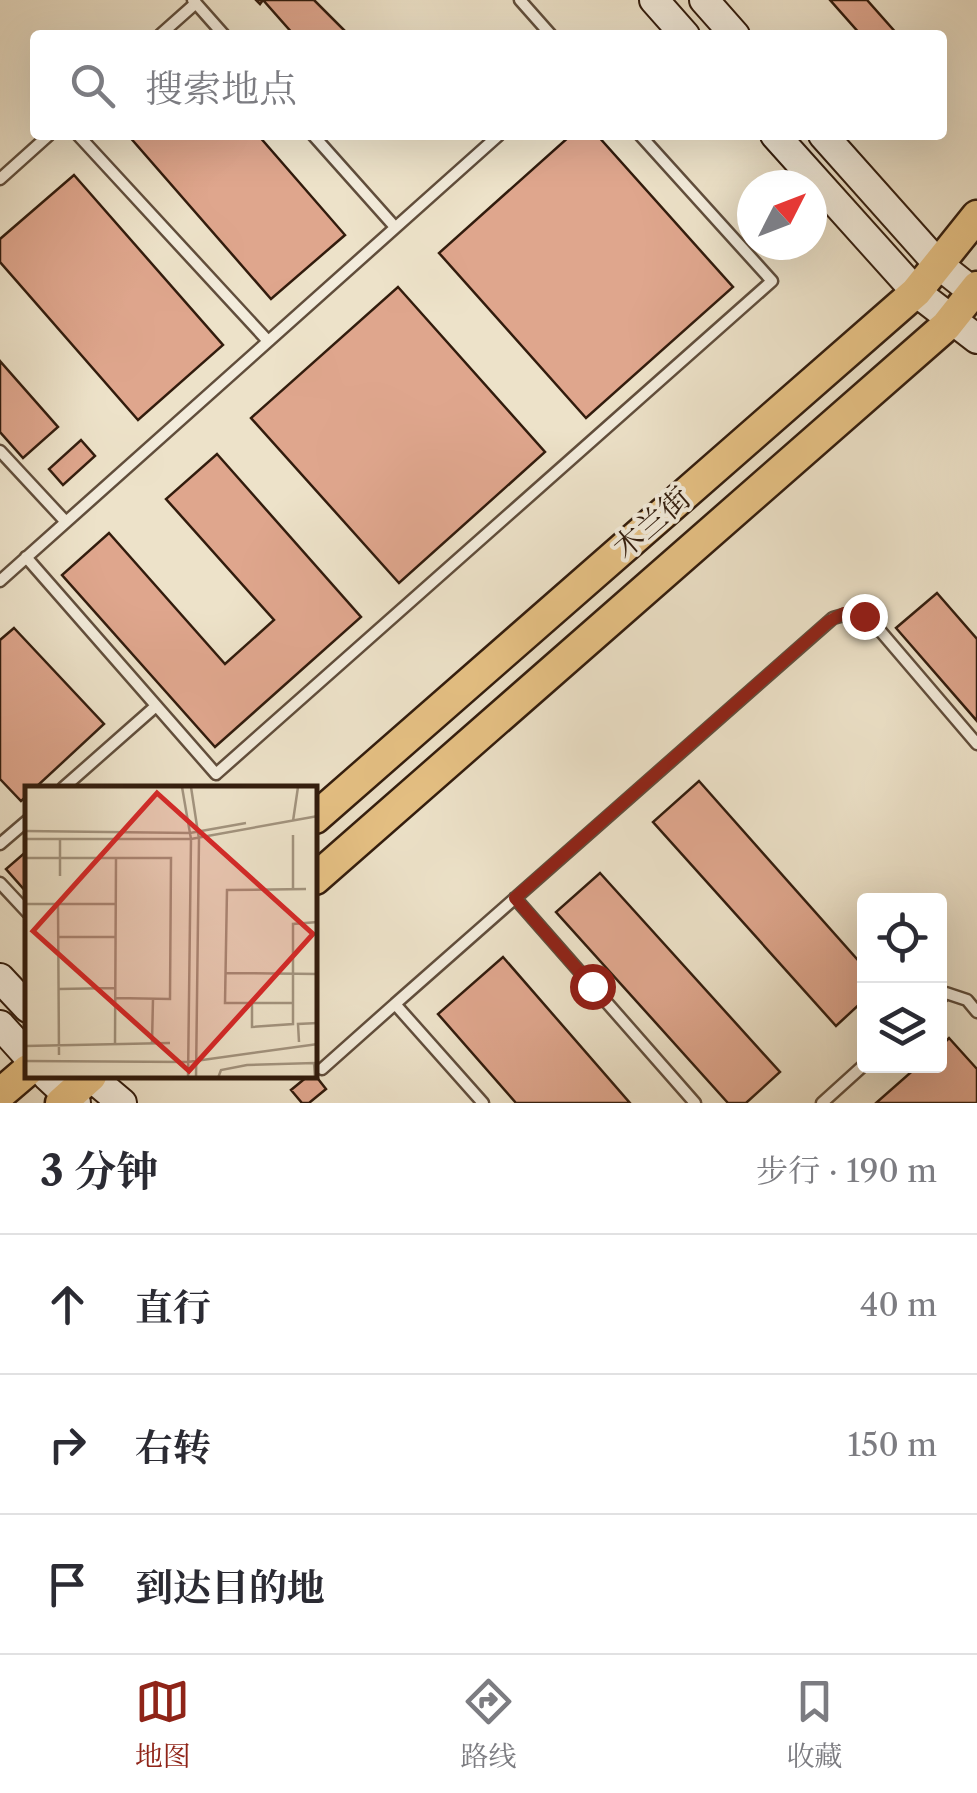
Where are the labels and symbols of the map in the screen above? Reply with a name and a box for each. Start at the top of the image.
north arrow [737,170,827,260]
street label: 木兰街 [606,479,698,566]
route end [842,594,888,640]
inset map [25,786,318,1078]
route start [570,964,616,1010]

